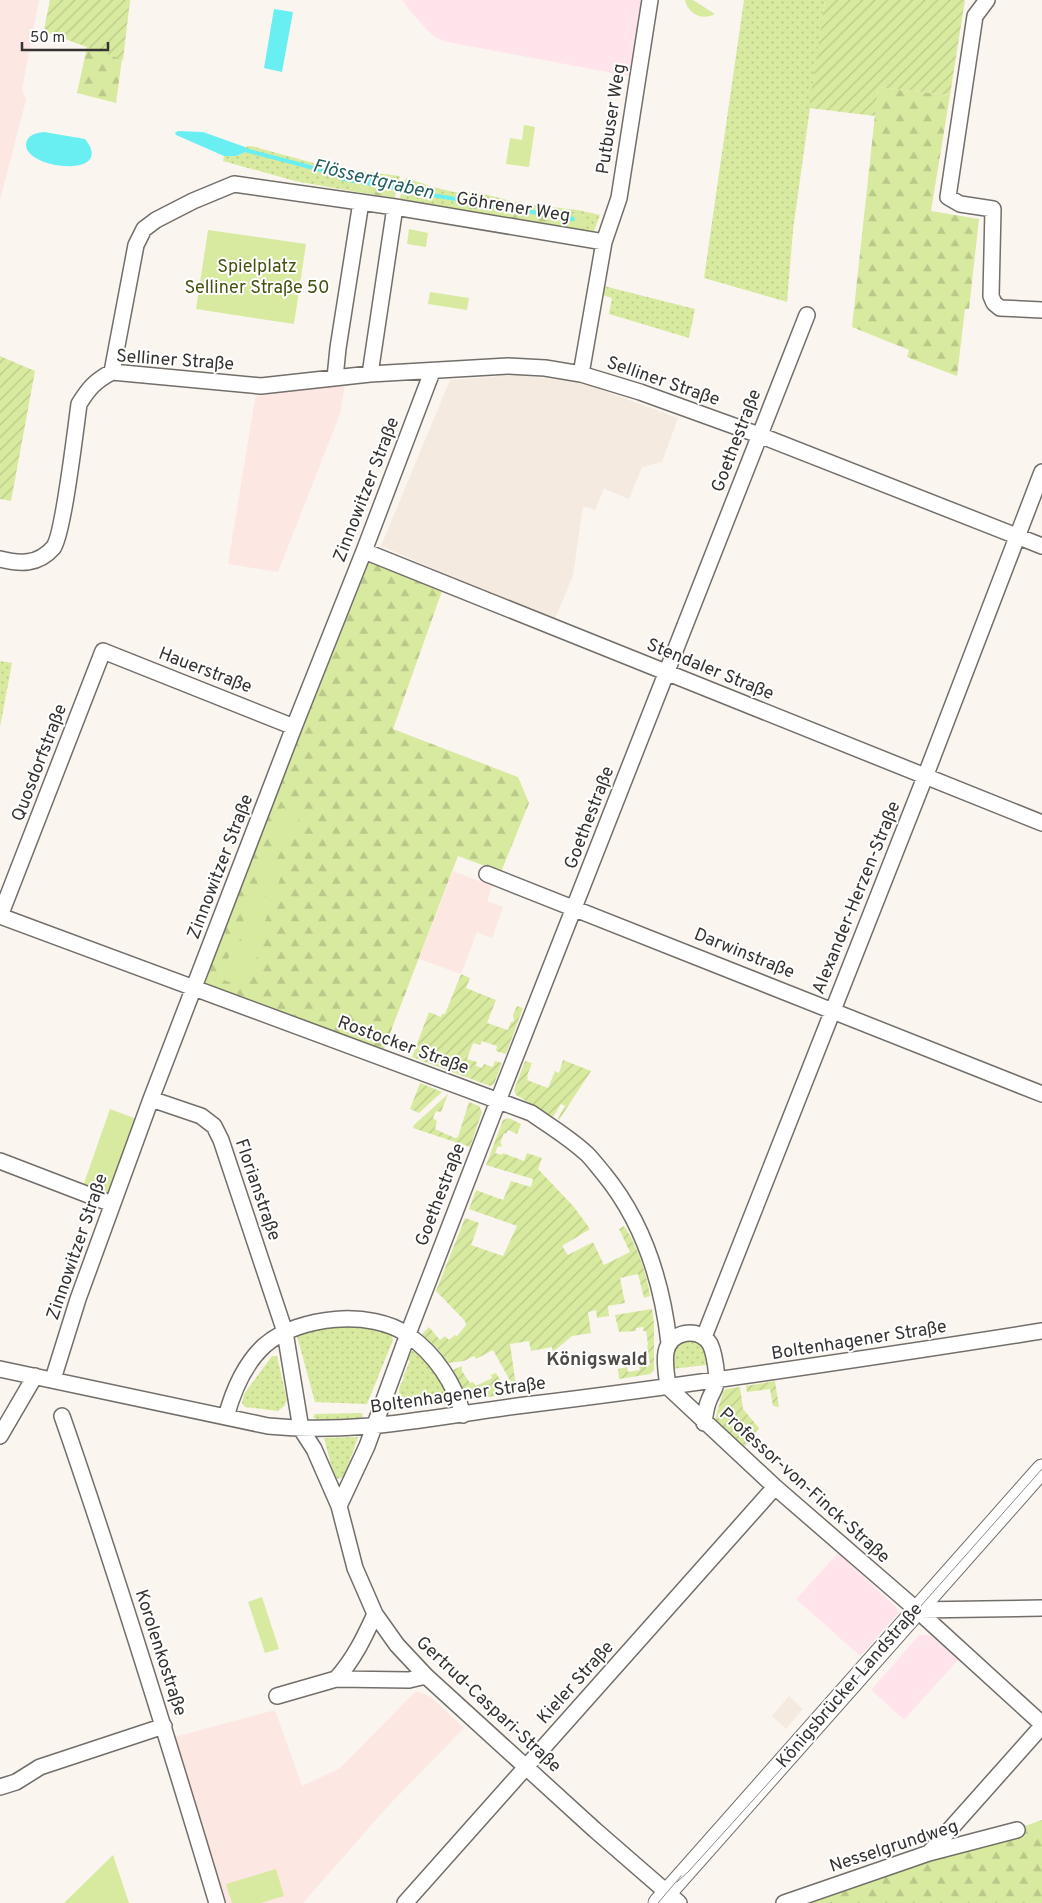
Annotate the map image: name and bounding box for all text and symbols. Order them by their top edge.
scale bar [22,20,109,52]
text: 50 m [30,29,65,48]
street label: Putbuser Weg [592,62,632,176]
water label: Flössertgraben [310,154,437,206]
street label: Göhrener Weg [454,188,572,228]
park label: Spielplatz Selliner Straße 50 [185,256,330,300]
street label: Selliner Straße [115,345,235,377]
street label: Selliner Straße [603,352,723,412]
street label: Goethestraße [707,386,767,496]
street label: Zinnowitzer Straße [329,414,405,566]
street label: Stendaler Straße [643,634,777,706]
street label: Hauerstraße [155,643,255,699]
street label: Quosdorfstraße [7,701,73,825]
street label: Goethestraße [560,763,620,873]
street label: Zinnowitzer Straße [183,791,259,943]
street label: Alexander-Herzen-Straße [808,798,906,998]
street label: Darwinstraße [690,923,798,985]
street label: Rostocker Straße [334,1012,472,1080]
street label: Florianstraße [229,1136,285,1244]
street label: Goethestraße [411,1140,471,1250]
street label: Zinnowitzer Straße [42,1171,114,1323]
street label: Boltenhagener Straße [770,1316,948,1366]
district label: Königswald [546,1348,648,1372]
street label: Boltenhagener Straße [369,1372,547,1420]
street label: Professor-von-Finck-Straße [714,1403,894,1569]
street label: Korolenkostraße [129,1587,191,1719]
street label: Königsbrücker Landstraße [772,1599,928,1773]
street label: Gertrud-Caspari-Straße [411,1632,565,1778]
street label: Kieler Straße [533,1637,619,1729]
street label: Nesselgrundweg [827,1815,961,1879]

